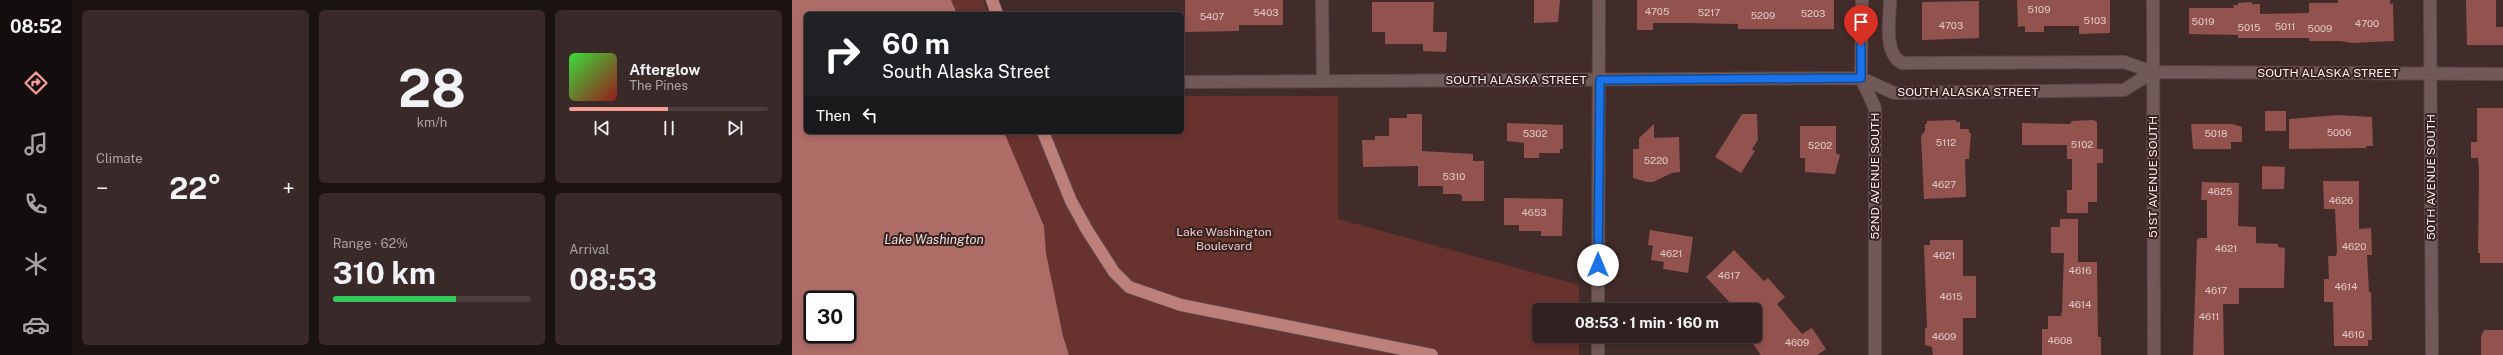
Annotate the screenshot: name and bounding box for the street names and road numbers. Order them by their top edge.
street label: SOUTH ALASKA STREET [2257,66,2399,80]
street label: SOUTH ALASKA STREET [1445,73,1587,87]
street label: SOUTH ALASKA STREET [1897,85,2039,99]
street label: 52ND AVENUE SOUTH [1868,113,1882,239]
street label: 50TH AVENUE SOUTH [2424,114,2438,240]
street label: 51ST AVENUE SOUTH [2146,116,2160,238]

